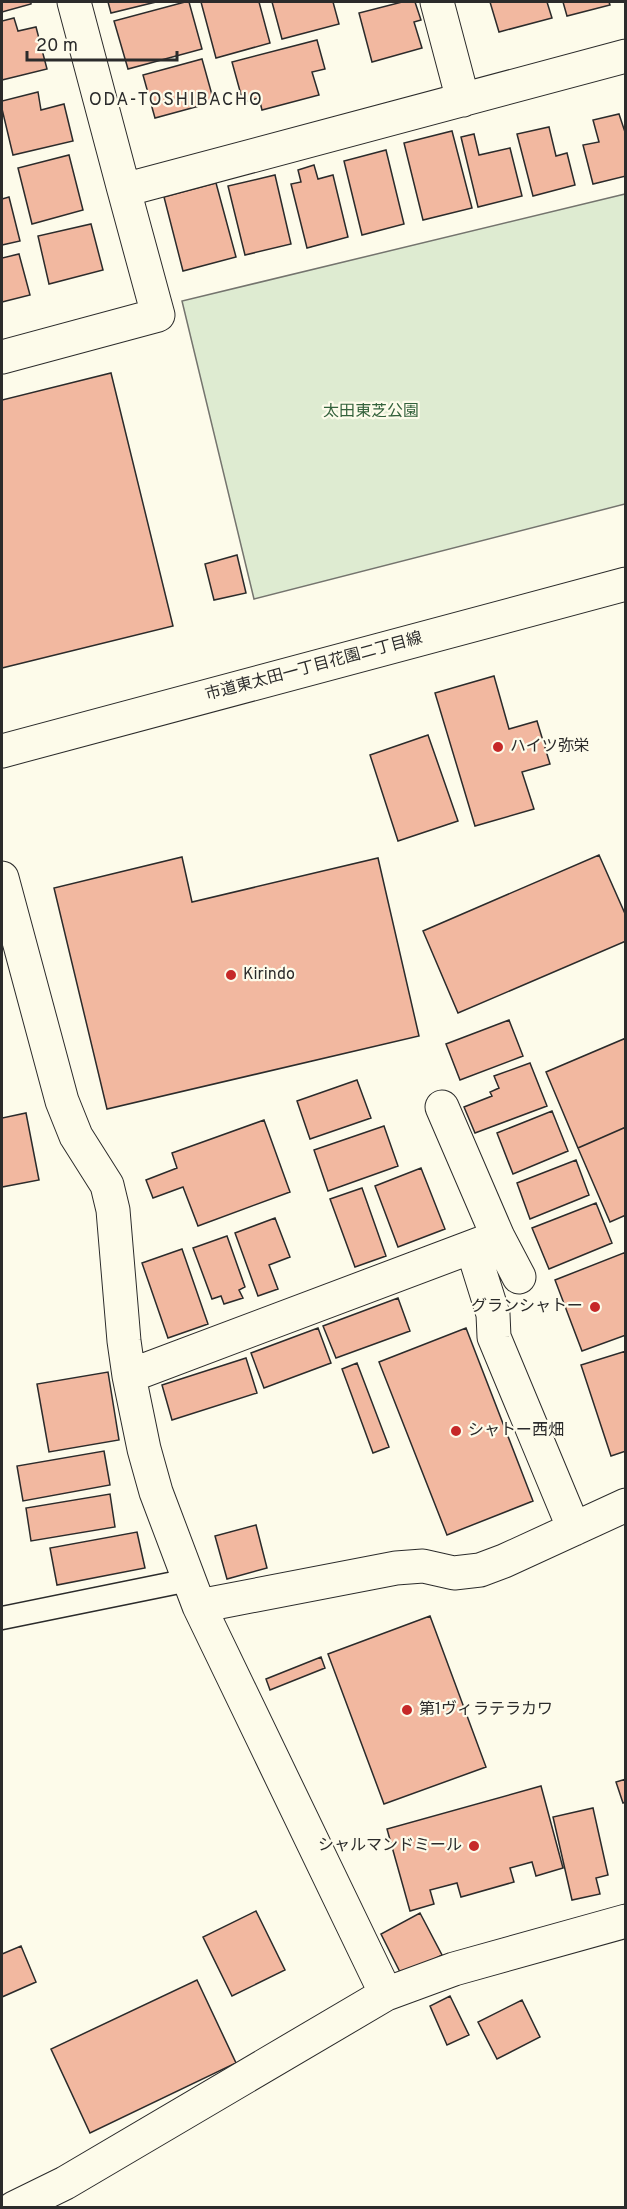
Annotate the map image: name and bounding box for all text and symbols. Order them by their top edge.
scale bar [27,24,177,62]
text: 20 m [36,35,78,58]
district label: ODA-TOSHIBACHO [89,89,263,112]
park label: 太田東芝公園 [323,402,419,422]
street label: 市道東太田一丁目花園二丁目線 [203,628,425,706]
place label: ハイツ弥栄 [510,737,590,757]
marker: ハイツ弥栄 [491,740,505,754]
place label: Kirindo [243,965,295,985]
marker: Kirindo [224,968,238,982]
place label: グランシャトー [471,1297,583,1317]
marker: グランシャトー [588,1300,602,1314]
place label: シャトー西畑 [468,1421,564,1441]
marker: シャトー西畑 [449,1424,463,1438]
place label: 第1ヴィラテラカワ [419,1700,553,1720]
marker: 第1ヴィラテラカワ [400,1703,414,1717]
place label: シャルマンドミール [318,1836,462,1856]
marker: シャルマンドミール [467,1839,481,1853]

